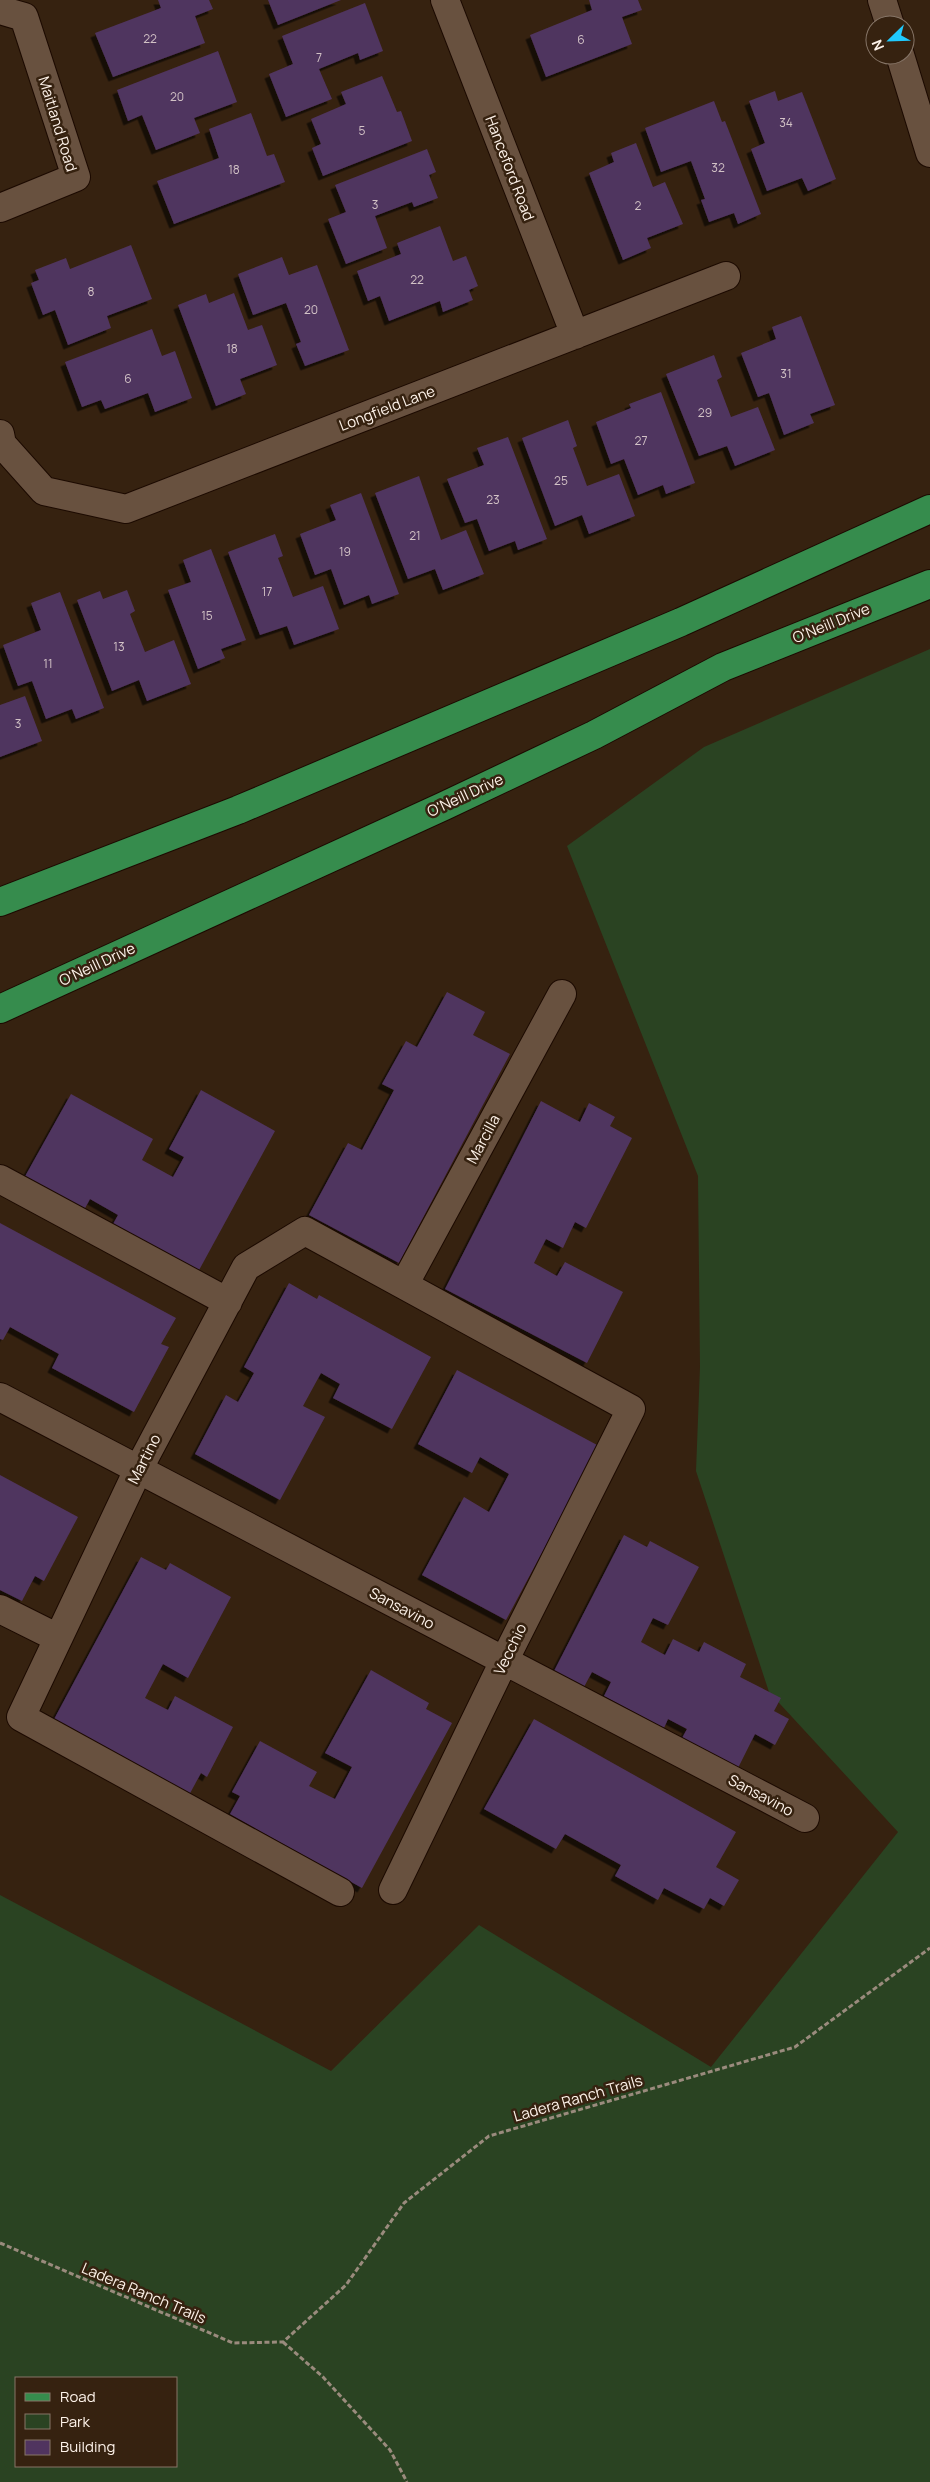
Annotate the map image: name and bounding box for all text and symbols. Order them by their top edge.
north arrow [865,15,915,65]
house number: 22 [143,30,157,47]
house number: 6 [577,31,585,48]
text: N [867,37,888,54]
house number: 7 [316,49,322,66]
street label: Maitland Road [34,74,82,174]
house number: 20 [170,88,184,105]
street label: Hanceford Road [480,112,540,224]
house number: 34 [779,114,793,131]
house number: 5 [359,122,366,139]
house number: 32 [711,159,725,176]
house number: 18 [228,161,240,178]
house number: 3 [372,196,378,213]
house number: 2 [635,197,642,214]
house number: 22 [410,271,424,288]
house number: 8 [88,283,95,300]
house number: 20 [304,301,318,318]
house number: 18 [226,340,238,357]
house number: 31 [780,365,792,382]
house number: 6 [124,370,132,387]
street label: Longfield Lane [336,380,438,436]
house number: 29 [698,404,712,421]
house number: 27 [635,432,647,449]
house number: 25 [554,472,568,489]
house number: 23 [486,491,500,508]
house number: 21 [409,527,421,544]
house number: 19 [339,543,351,560]
house number: 17 [262,583,272,600]
street label: O'Neill Drive [789,598,873,648]
house number: 15 [201,607,213,624]
house number: 13 [113,638,125,655]
house number: 11 [43,655,53,672]
house number: 3 [15,715,21,732]
street label: O'Neill Drive [424,768,507,822]
street label: O'Neill Drive [56,937,139,991]
street label: Marcilla [461,1111,505,1167]
street label: Martino [122,1430,166,1488]
street label: Sansavino [366,1582,438,1634]
street label: Vecchio [489,1620,531,1678]
street label: Sansavino [725,1769,797,1821]
street label: Ladera Ranch Trails [511,2069,645,2126]
street label: Ladera Ranch Trails [78,2257,210,2329]
legend [15,2377,178,2467]
text: Road [60,2386,96,2407]
text: Park [60,2411,90,2432]
text: Building [60,2436,115,2457]

